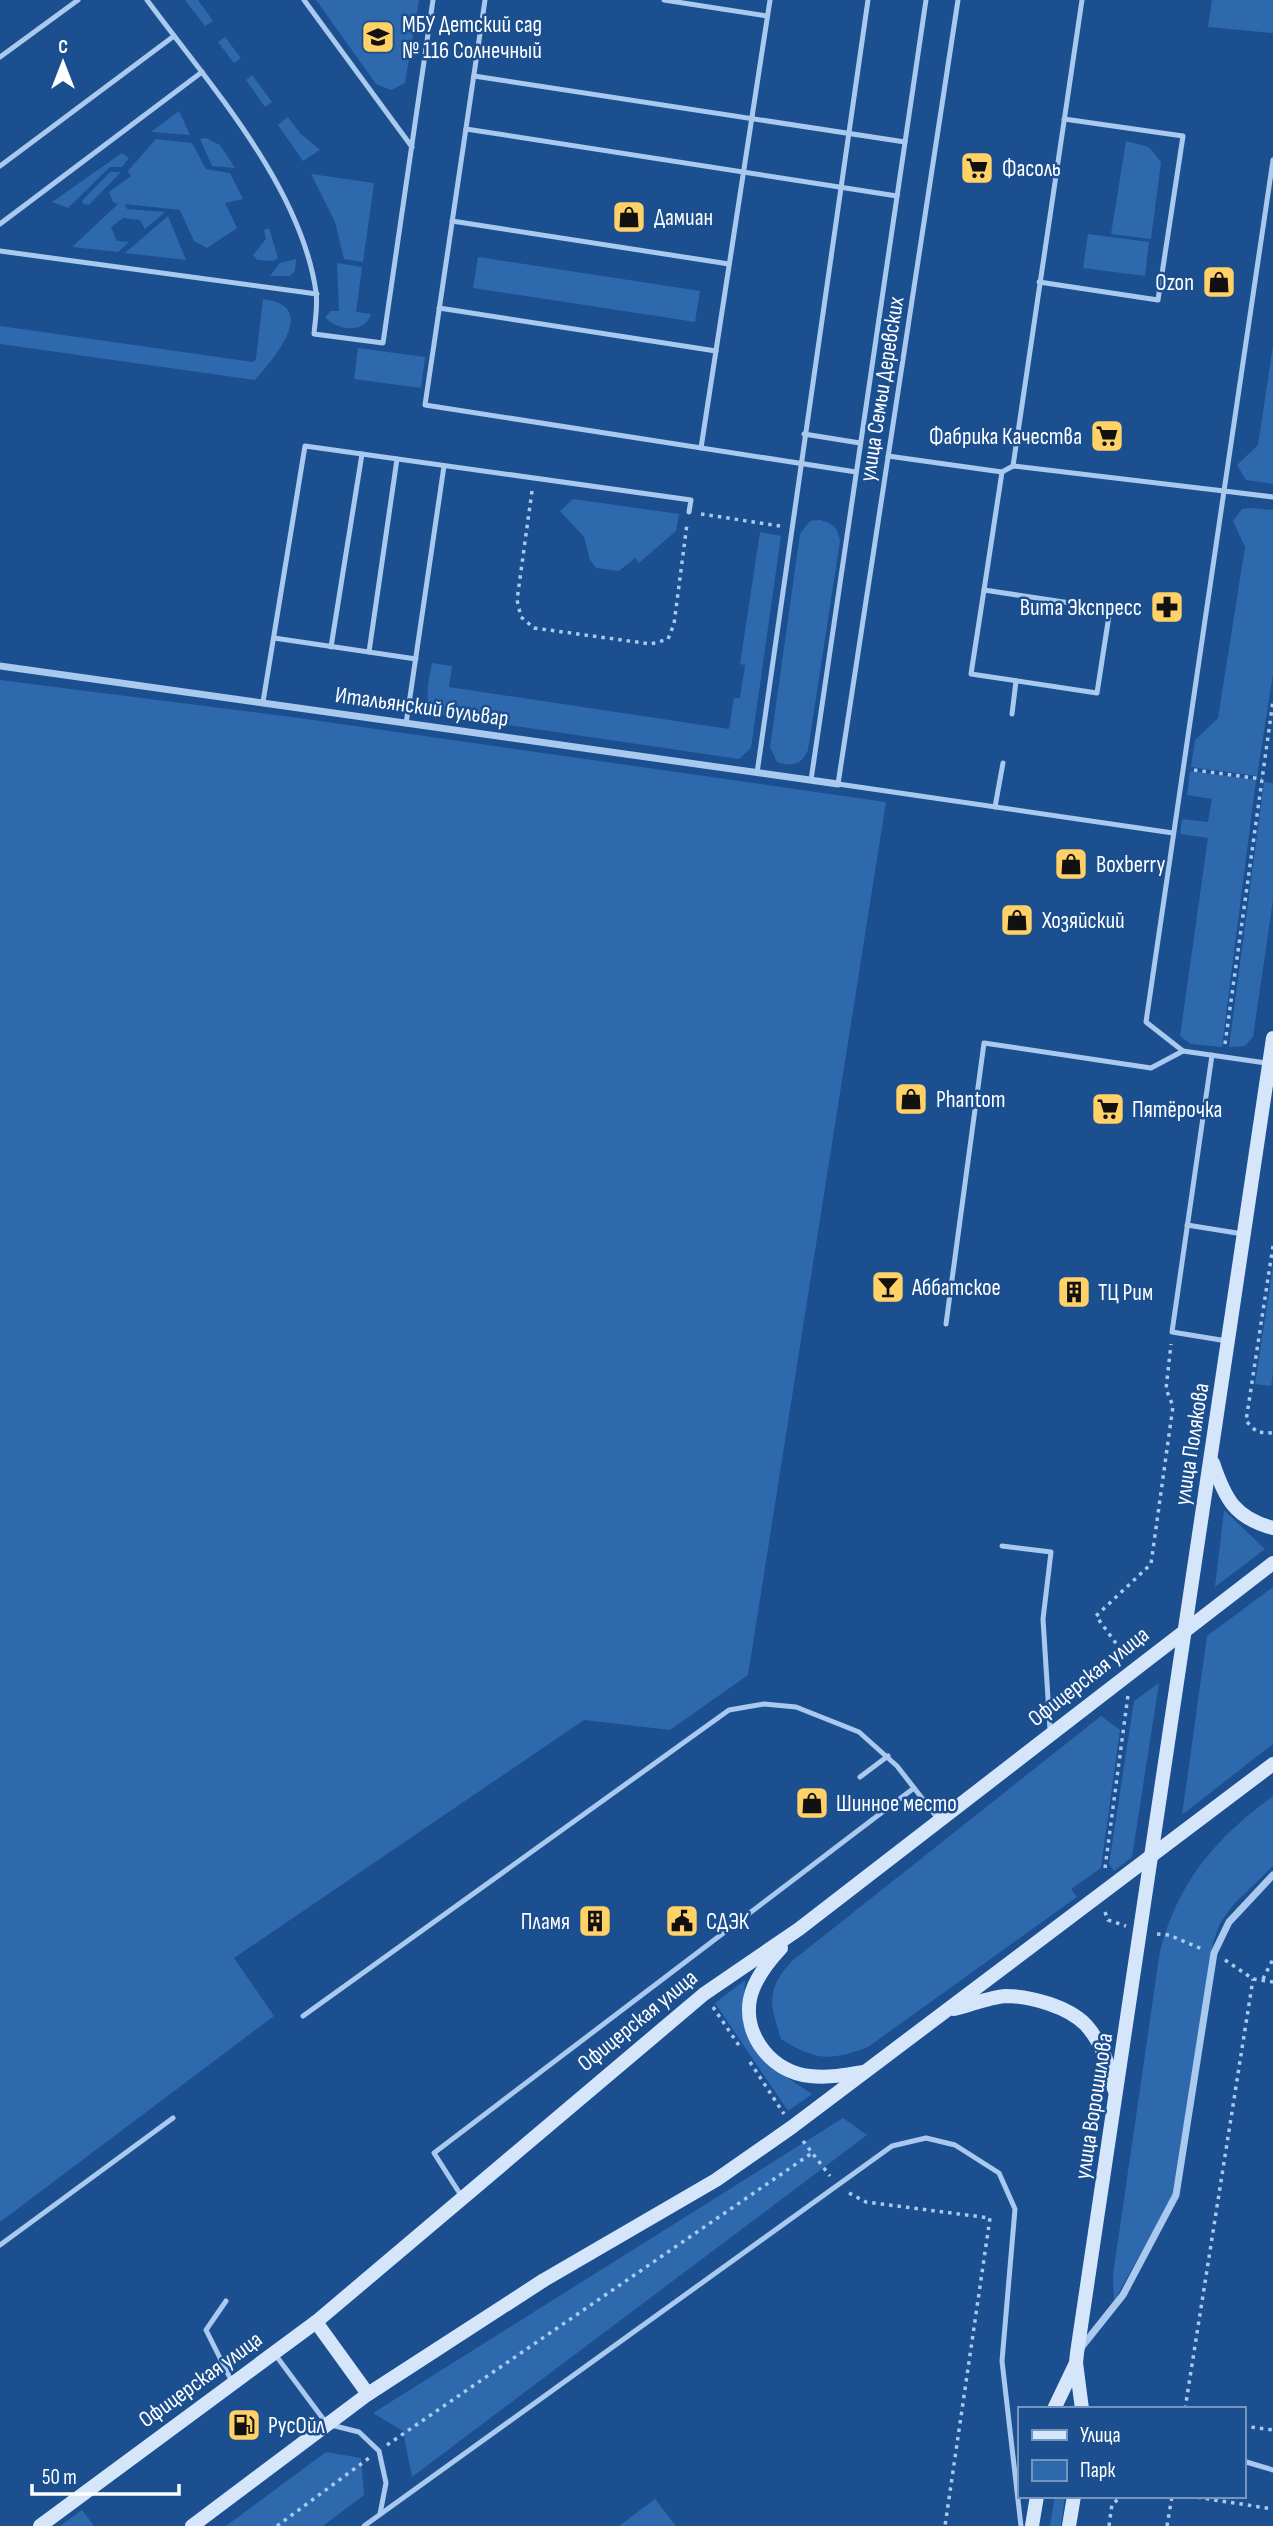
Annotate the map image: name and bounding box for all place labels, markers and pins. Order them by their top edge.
place label: МБУ Детский сад № 116 Солнечный [402,11,542,65]
school or university icon: МБУ Детский сад № 116 Солнечный [359,18,397,56]
supermarket icon: Фасоль [958,149,996,187]
place label: Фасоль [1002,155,1061,183]
shop icon: Дамиан [610,198,648,236]
place label: Дамиан [654,204,713,232]
shop icon: Ozon [1200,263,1238,301]
place label: Ozon [1155,269,1194,297]
supermarket icon: Фабрика Качества [1088,417,1126,455]
place label: Фабрика Качества [929,423,1082,451]
pharmacy icon: Вита Экспресс [1148,588,1186,626]
place label: Вита Экспресс [1020,594,1142,622]
shop icon: Boxberry [1052,845,1090,883]
place label: Boxberry [1096,851,1165,879]
shop icon: Хозяйский [998,901,1036,939]
place label: Хозяйский [1041,907,1125,935]
shop icon: Phantom [892,1080,930,1118]
place label: Phantom [936,1086,1006,1114]
supermarket icon: Пятёрочка [1089,1090,1127,1128]
place label: Пятёрочка [1132,1096,1222,1124]
bar icon: Аббатское [869,1268,907,1306]
building icon: ТЦ Рим [1055,1273,1093,1311]
place label: Аббатское [911,1274,1001,1302]
place label: ТЦ Рим [1098,1279,1153,1307]
shop icon: Шинное место [793,1784,831,1822]
place label: Шинное место [836,1790,957,1818]
building icon: Пламя [576,1902,614,1940]
public building icon: СДЭК [663,1902,701,1940]
place label: Пламя [521,1908,570,1936]
place label: СДЭК [706,1908,750,1936]
fuel station icon: РусОйл [225,2406,263,2444]
place label: РусОйл [268,2412,326,2440]

